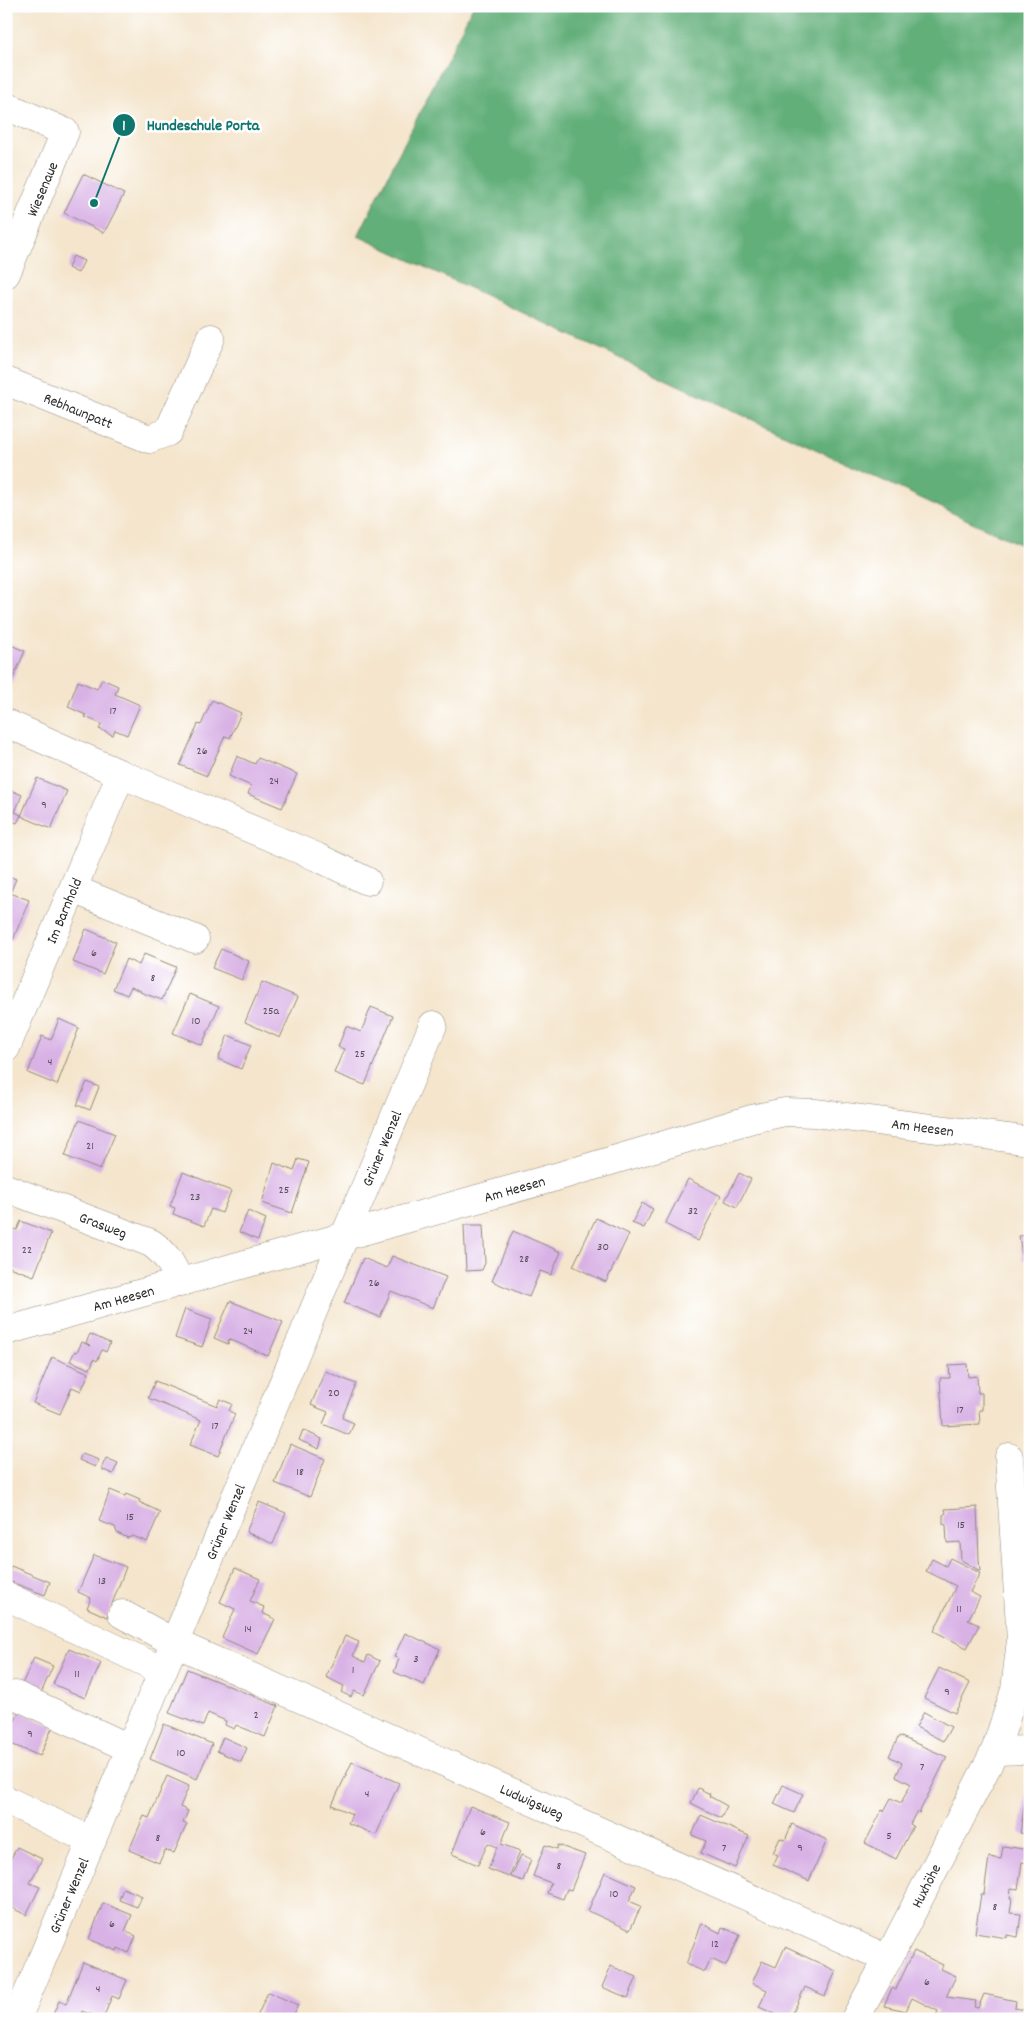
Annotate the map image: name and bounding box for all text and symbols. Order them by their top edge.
callout: Hundeschule Porta [111,109,269,140]
text: Hundeschule Porta [147,115,261,138]
text: 1 [122,116,126,138]
street label: Wiesenaue [22,158,65,221]
street label: Rebhaunpatt [40,388,116,436]
house number: 17 [109,703,117,720]
house number: 26 [196,743,208,760]
house number: 24 [269,773,279,790]
house number: 9 [41,797,47,814]
street label: Im Barnhold [42,875,89,948]
house number: 6 [91,945,97,962]
house number: 8 [151,970,156,987]
house number: 25a [263,1003,280,1020]
house number: 10 [191,1013,201,1030]
house number: 25 [355,1046,365,1063]
house number: 4 [48,1054,53,1071]
street label: Grüner Wenzel [358,1107,409,1190]
street label: Am Heesen [890,1114,955,1144]
house number: 21 [86,1138,94,1155]
street label: Am Heesen [482,1171,548,1210]
house number: 25 [279,1182,289,1199]
house number: 23 [190,1189,200,1206]
house number: 32 [688,1203,698,1220]
street label: Grasweg [76,1208,130,1246]
house number: 30 [597,1239,609,1256]
house number: 22 [22,1242,32,1259]
house number: 28 [519,1251,529,1268]
house number: 26 [368,1275,380,1292]
street label: Am Heesen [91,1281,157,1319]
house number: 24 [243,1323,253,1340]
house number: 20 [328,1385,340,1402]
house number: 17 [956,1402,964,1419]
house number: 17 [211,1418,219,1435]
house number: 18 [296,1464,304,1481]
street label: Grüner Wenzel [201,1481,253,1564]
house number: 15 [126,1509,134,1526]
house number: 15 [957,1517,965,1534]
house number: 13 [98,1573,106,1590]
house number: 11 [956,1601,962,1618]
house number: 14 [244,1621,252,1638]
house number: 3 [413,1651,419,1668]
house number: 1 [352,1662,354,1679]
house number: 11 [74,1666,80,1683]
house number: 9 [944,1684,950,1701]
house number: 2 [253,1707,259,1724]
house number: 9 [27,1726,33,1743]
house number: 10 [176,1745,186,1762]
house number: 7 [920,1759,925,1776]
street label: Ludwigsweg [496,1779,567,1827]
house number: 4 [365,1786,370,1803]
house number: 6 [480,1824,486,1841]
house number: 5 [886,1828,892,1845]
house number: 8 [156,1830,161,1847]
house number: 7 [722,1840,727,1857]
house number: 9 [797,1840,803,1857]
street label: Grüner Wenzel [45,1855,96,1937]
house number: 8 [557,1858,562,1875]
street label: Huxhöhe [907,1860,948,1912]
house number: 10 [609,1886,619,1903]
house number: 8 [993,1899,998,1916]
house number: 6 [109,1916,115,1933]
house number: 12 [711,1936,719,1953]
house number: 6 [924,1974,930,1991]
house number: 4 [96,1981,101,1998]

